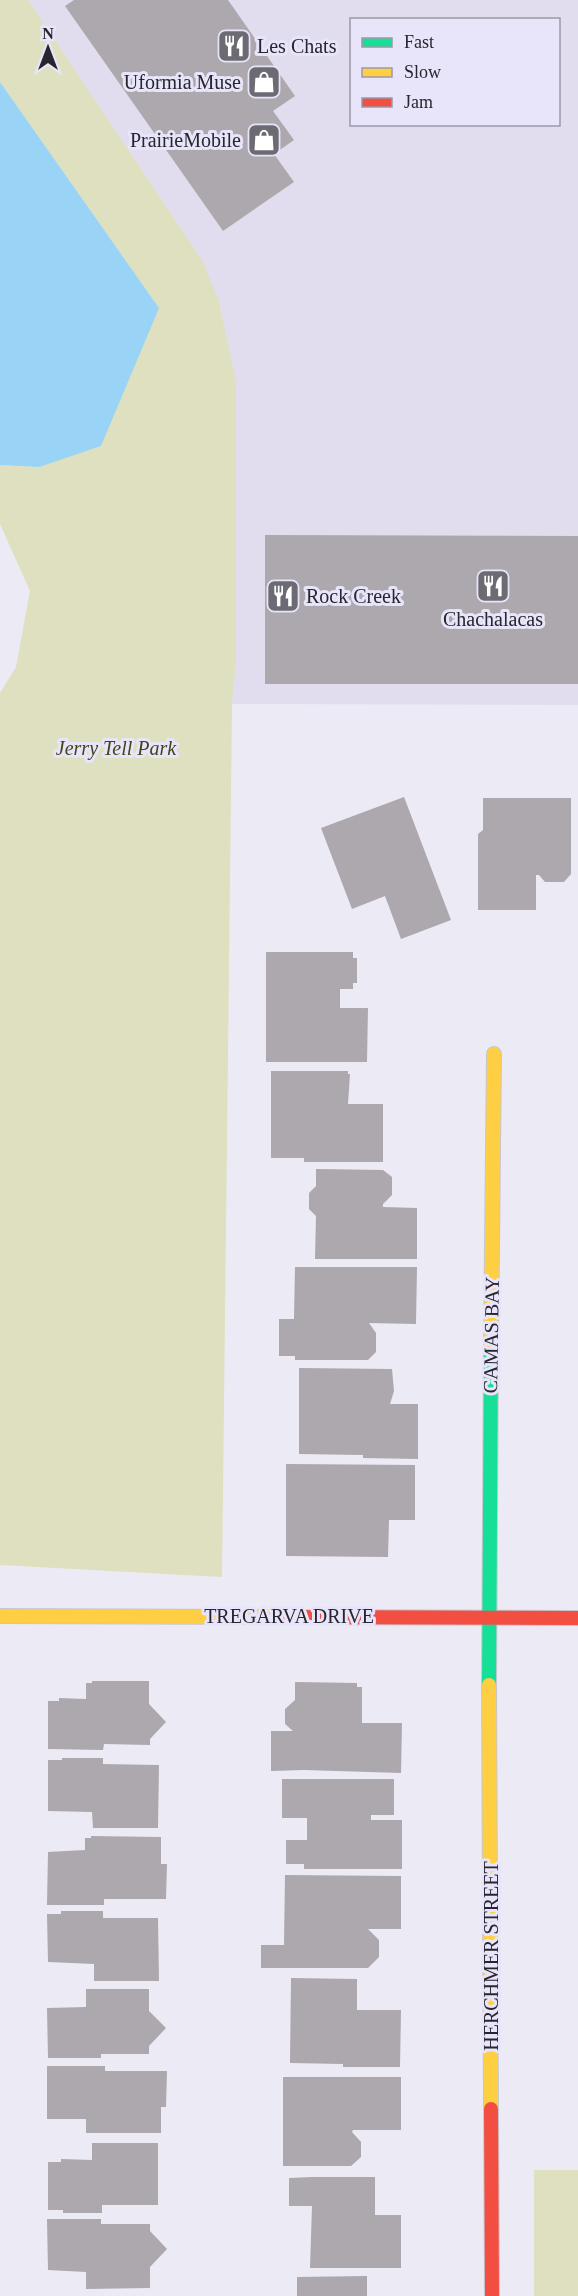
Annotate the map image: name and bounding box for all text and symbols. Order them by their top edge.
north arrow [18,18,78,78]
legend [350,18,560,126]
text: N [42,25,54,42]
restaurant icon: Les Chats [216,28,252,64]
text: Fast [404,32,434,52]
place label: Les Chats [257,35,337,57]
text: Slow [404,62,441,82]
shop icon: Uformia Muse [246,64,282,100]
place label: Uformia Muse [124,71,241,93]
text: Jam [404,92,433,112]
shop icon: PrairieMobile [246,122,282,158]
place label: PrairieMobile [130,129,241,151]
restaurant icon: Chachalacas [475,568,511,604]
restaurant icon: Rock Creek [265,578,301,614]
place label: Rock Creek [306,585,401,607]
place label: Chachalacas [443,608,543,630]
park label: Jerry Tell Park [56,737,177,760]
street label: CAMAS BAY [479,1277,503,1393]
street label: TREGARVA DRIVE [204,1605,374,1627]
street label: HERCHMER STREET [480,1861,502,2051]

